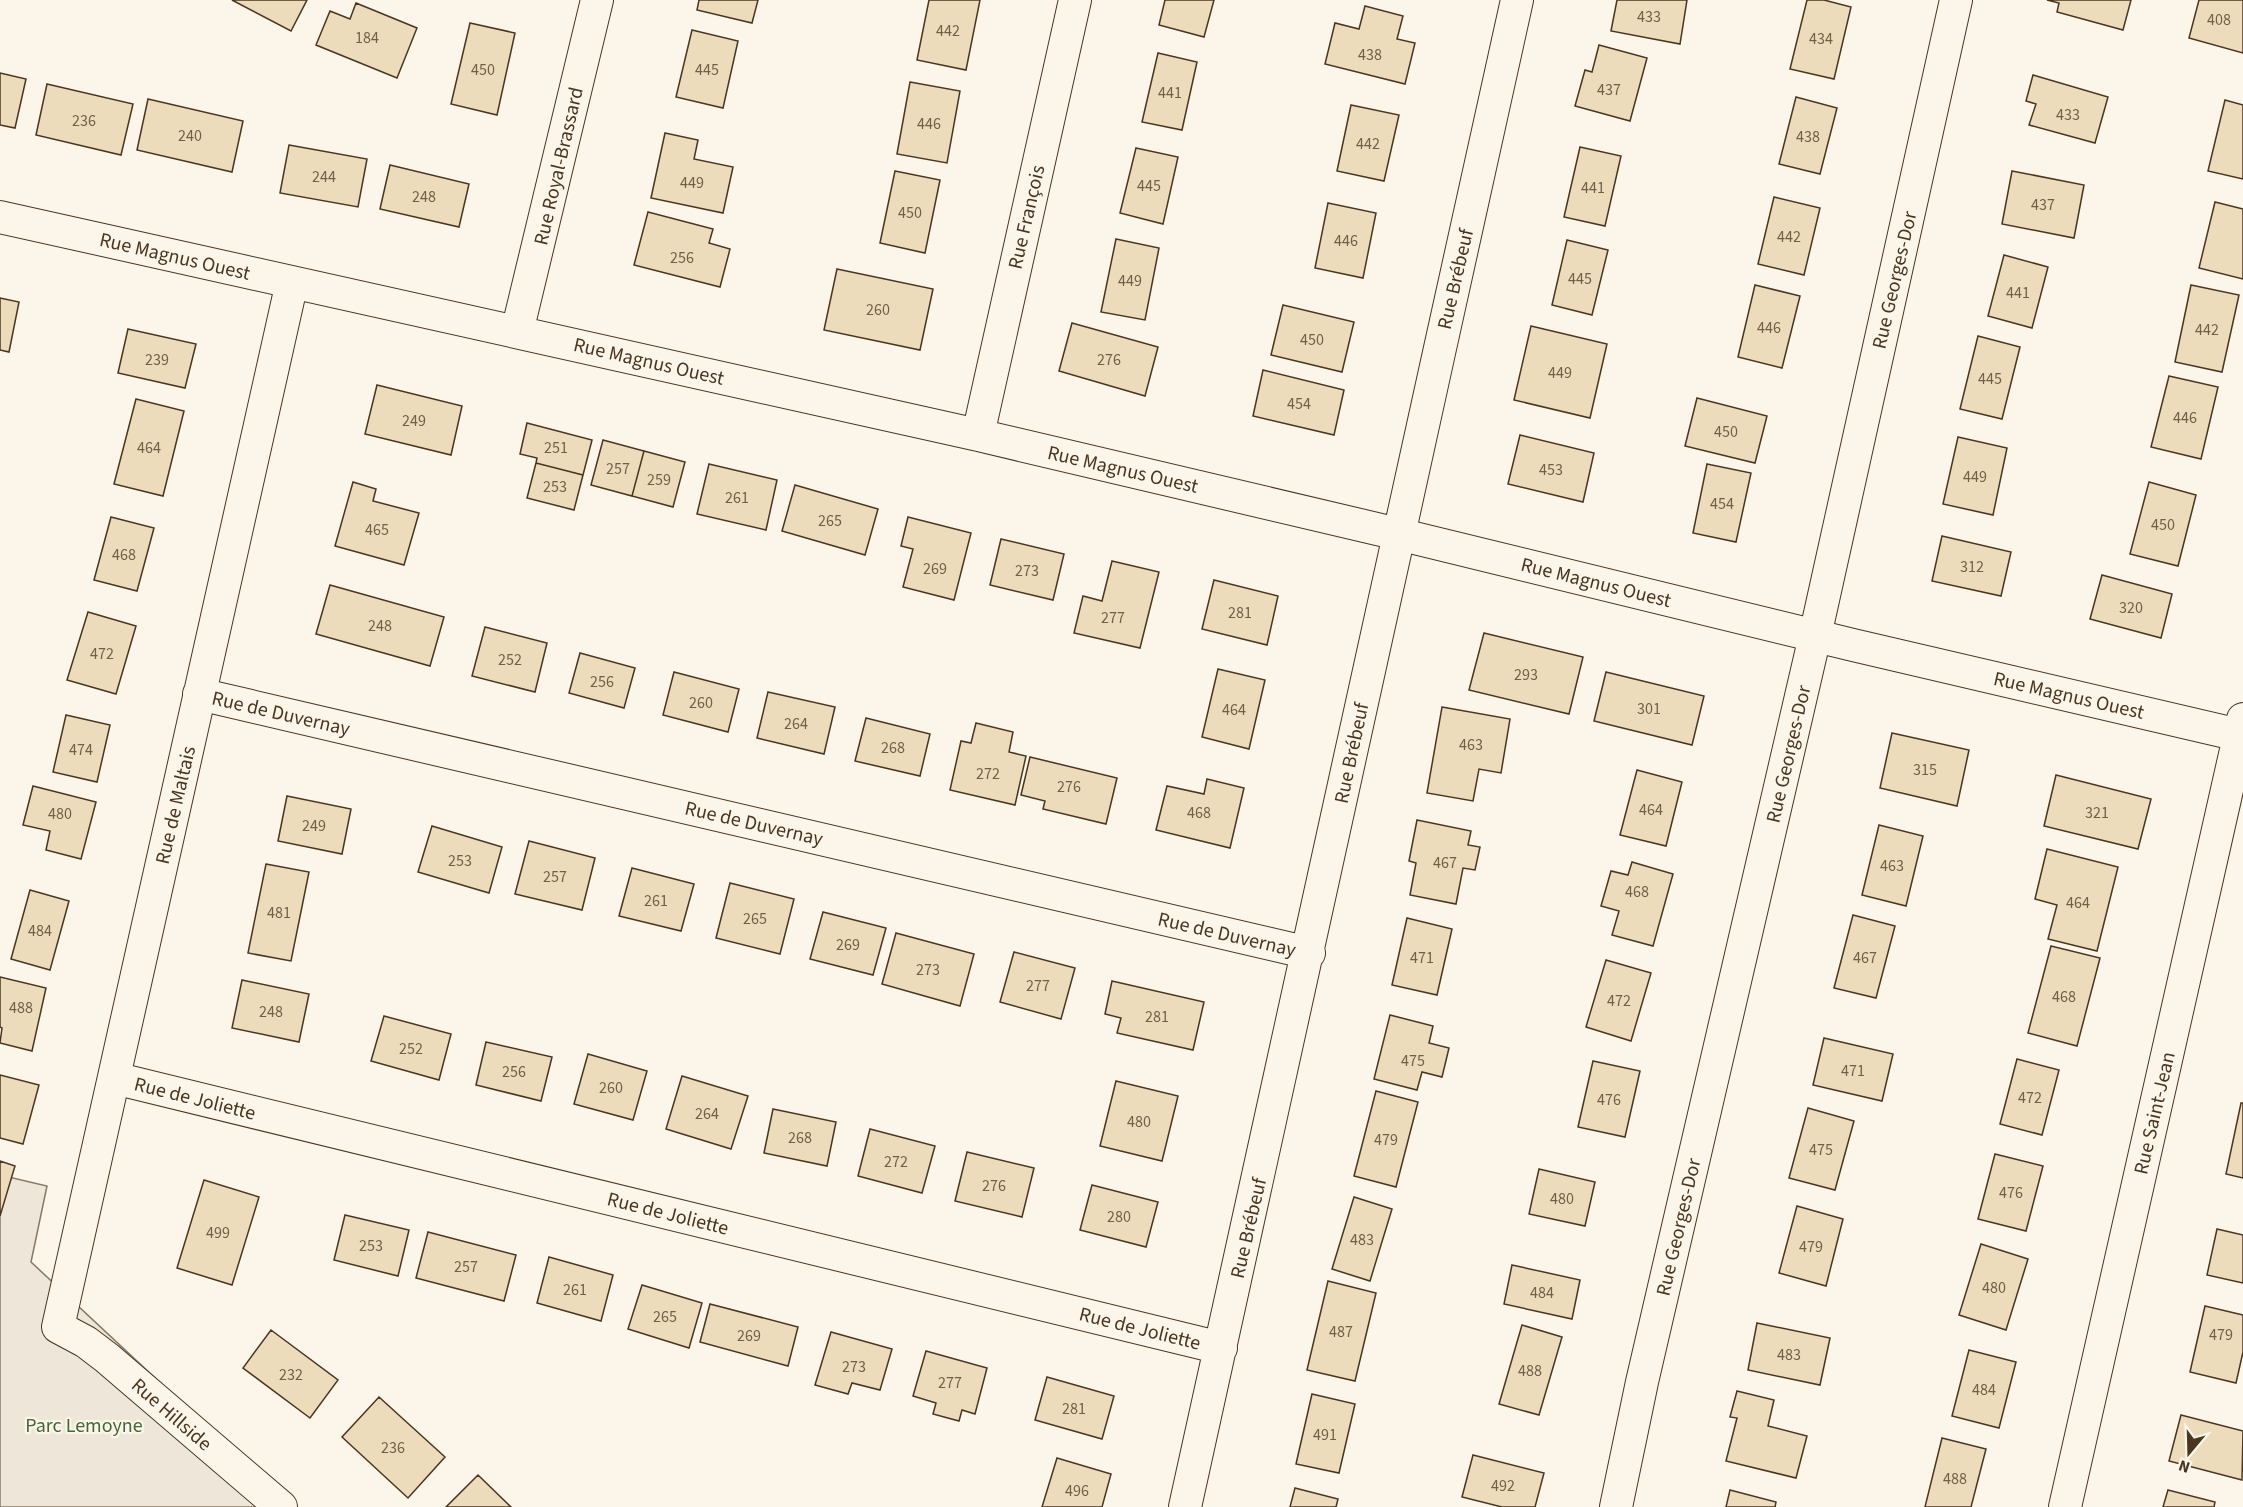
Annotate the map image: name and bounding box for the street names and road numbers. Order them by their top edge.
street label: Rue Royal-Brassard [527,84,591,248]
street label: Rue François [1001,162,1053,272]
street label: Rue Georges-Dor [1866,209,1924,352]
street label: Rue Brébeuf [1431,225,1481,332]
street label: Rue Magnus Ouest [97,226,253,288]
street label: Rue Magnus Ouest [571,331,727,393]
street label: Rue Magnus Ouest [1045,439,1201,501]
street label: Rue Magnus Ouest [1518,551,1674,615]
street label: Rue Magnus Ouest [1991,665,2147,727]
street label: Rue Georges-Dor [1760,683,1818,826]
street label: Rue de Duvernay [209,684,353,744]
street label: Rue Brébeuf [1328,699,1377,806]
street label: Rue de Maltais [149,743,203,867]
street label: Rue de Duvernay [682,794,826,854]
street label: Rue de Duvernay [1155,905,1299,965]
street label: Rue Saint-Jean [2127,1049,2183,1177]
street label: Rue de Joliette [131,1070,258,1128]
street label: Rue Georges-Dor [1650,1156,1708,1299]
street label: Rue Brébeuf [1224,1174,1274,1281]
street label: Rue de Joliette [604,1185,731,1243]
street label: Rue de Joliette [1076,1300,1203,1358]
street label: Rue Hillside [125,1372,218,1458]

